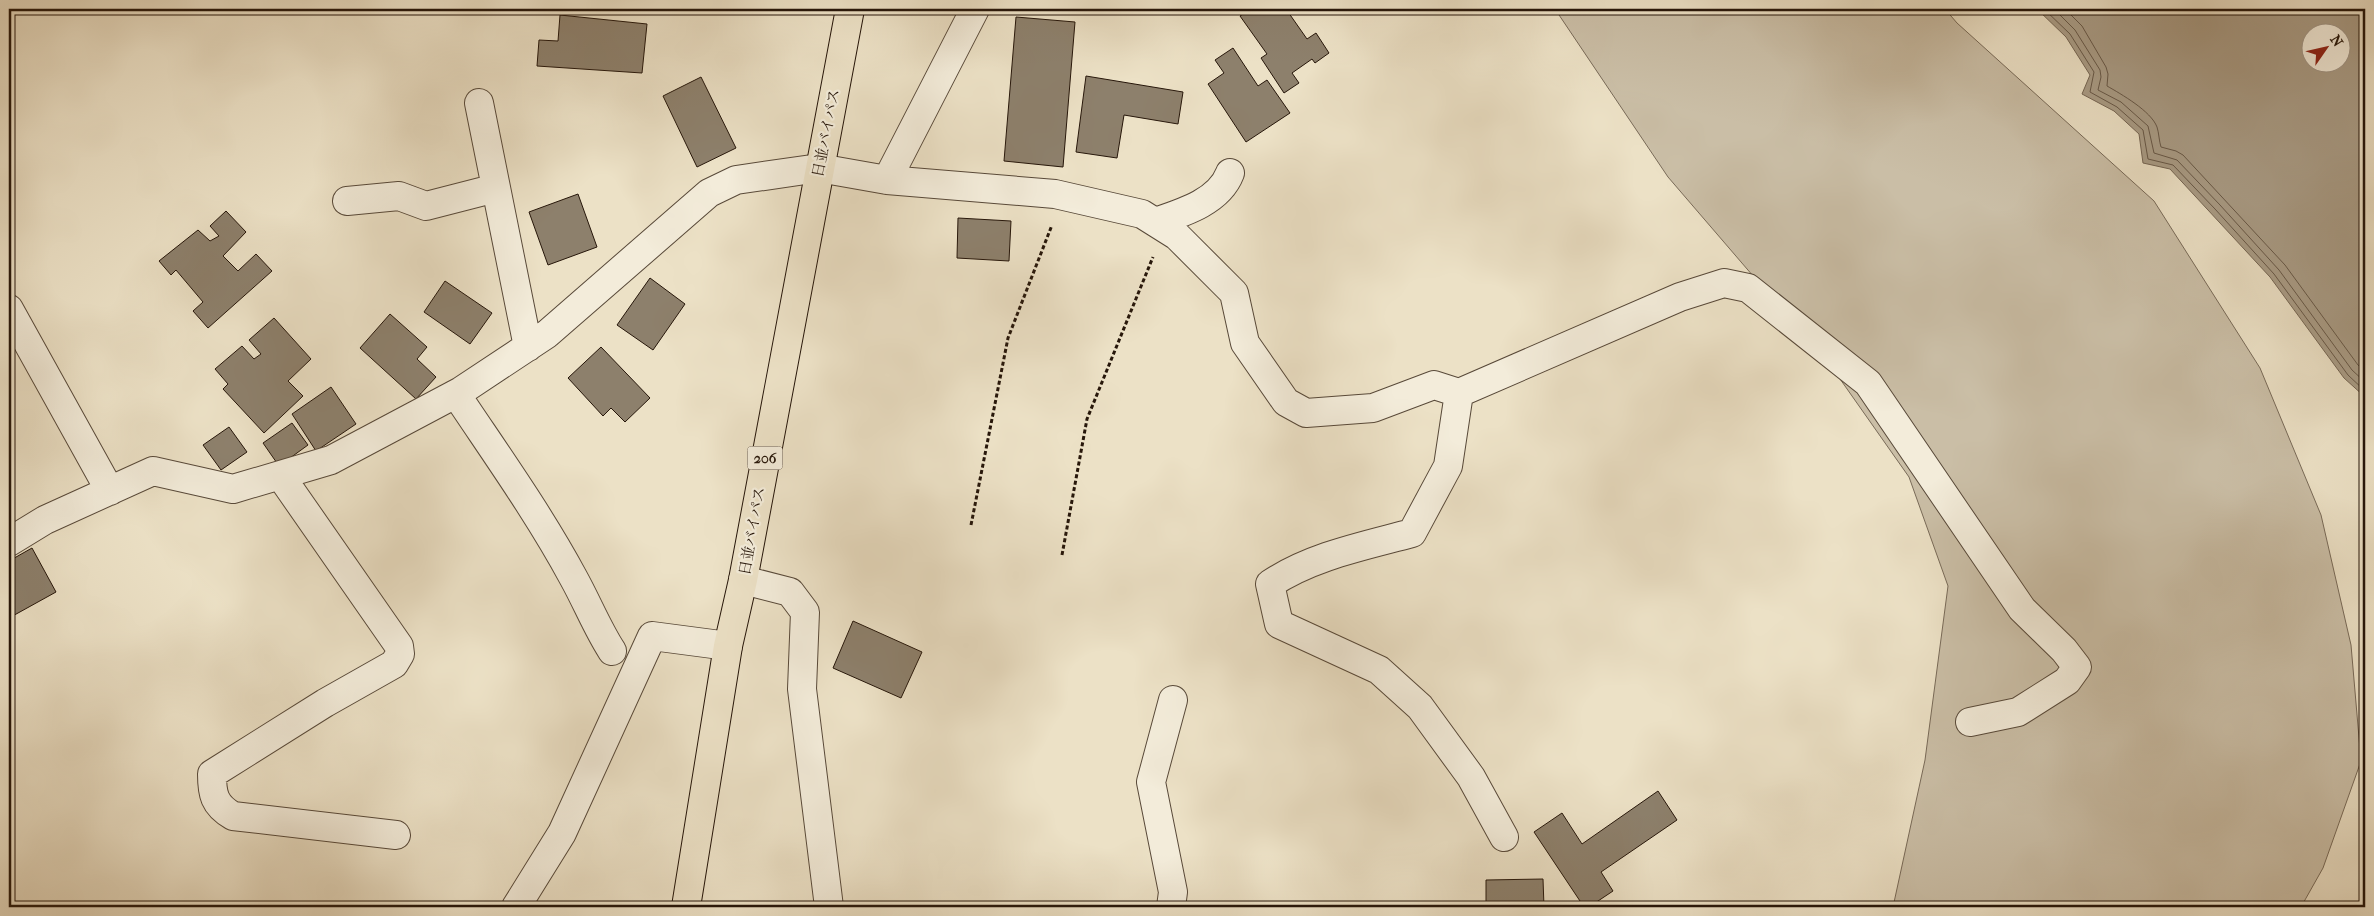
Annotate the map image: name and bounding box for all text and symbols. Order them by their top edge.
north arrow [2302,22,2352,72]
text: N [2326,32,2347,50]
street label: 日並バイパス [809,87,843,179]
road number: 206 [748,446,782,469]
street label: 日並バイパス [735,485,769,577]

